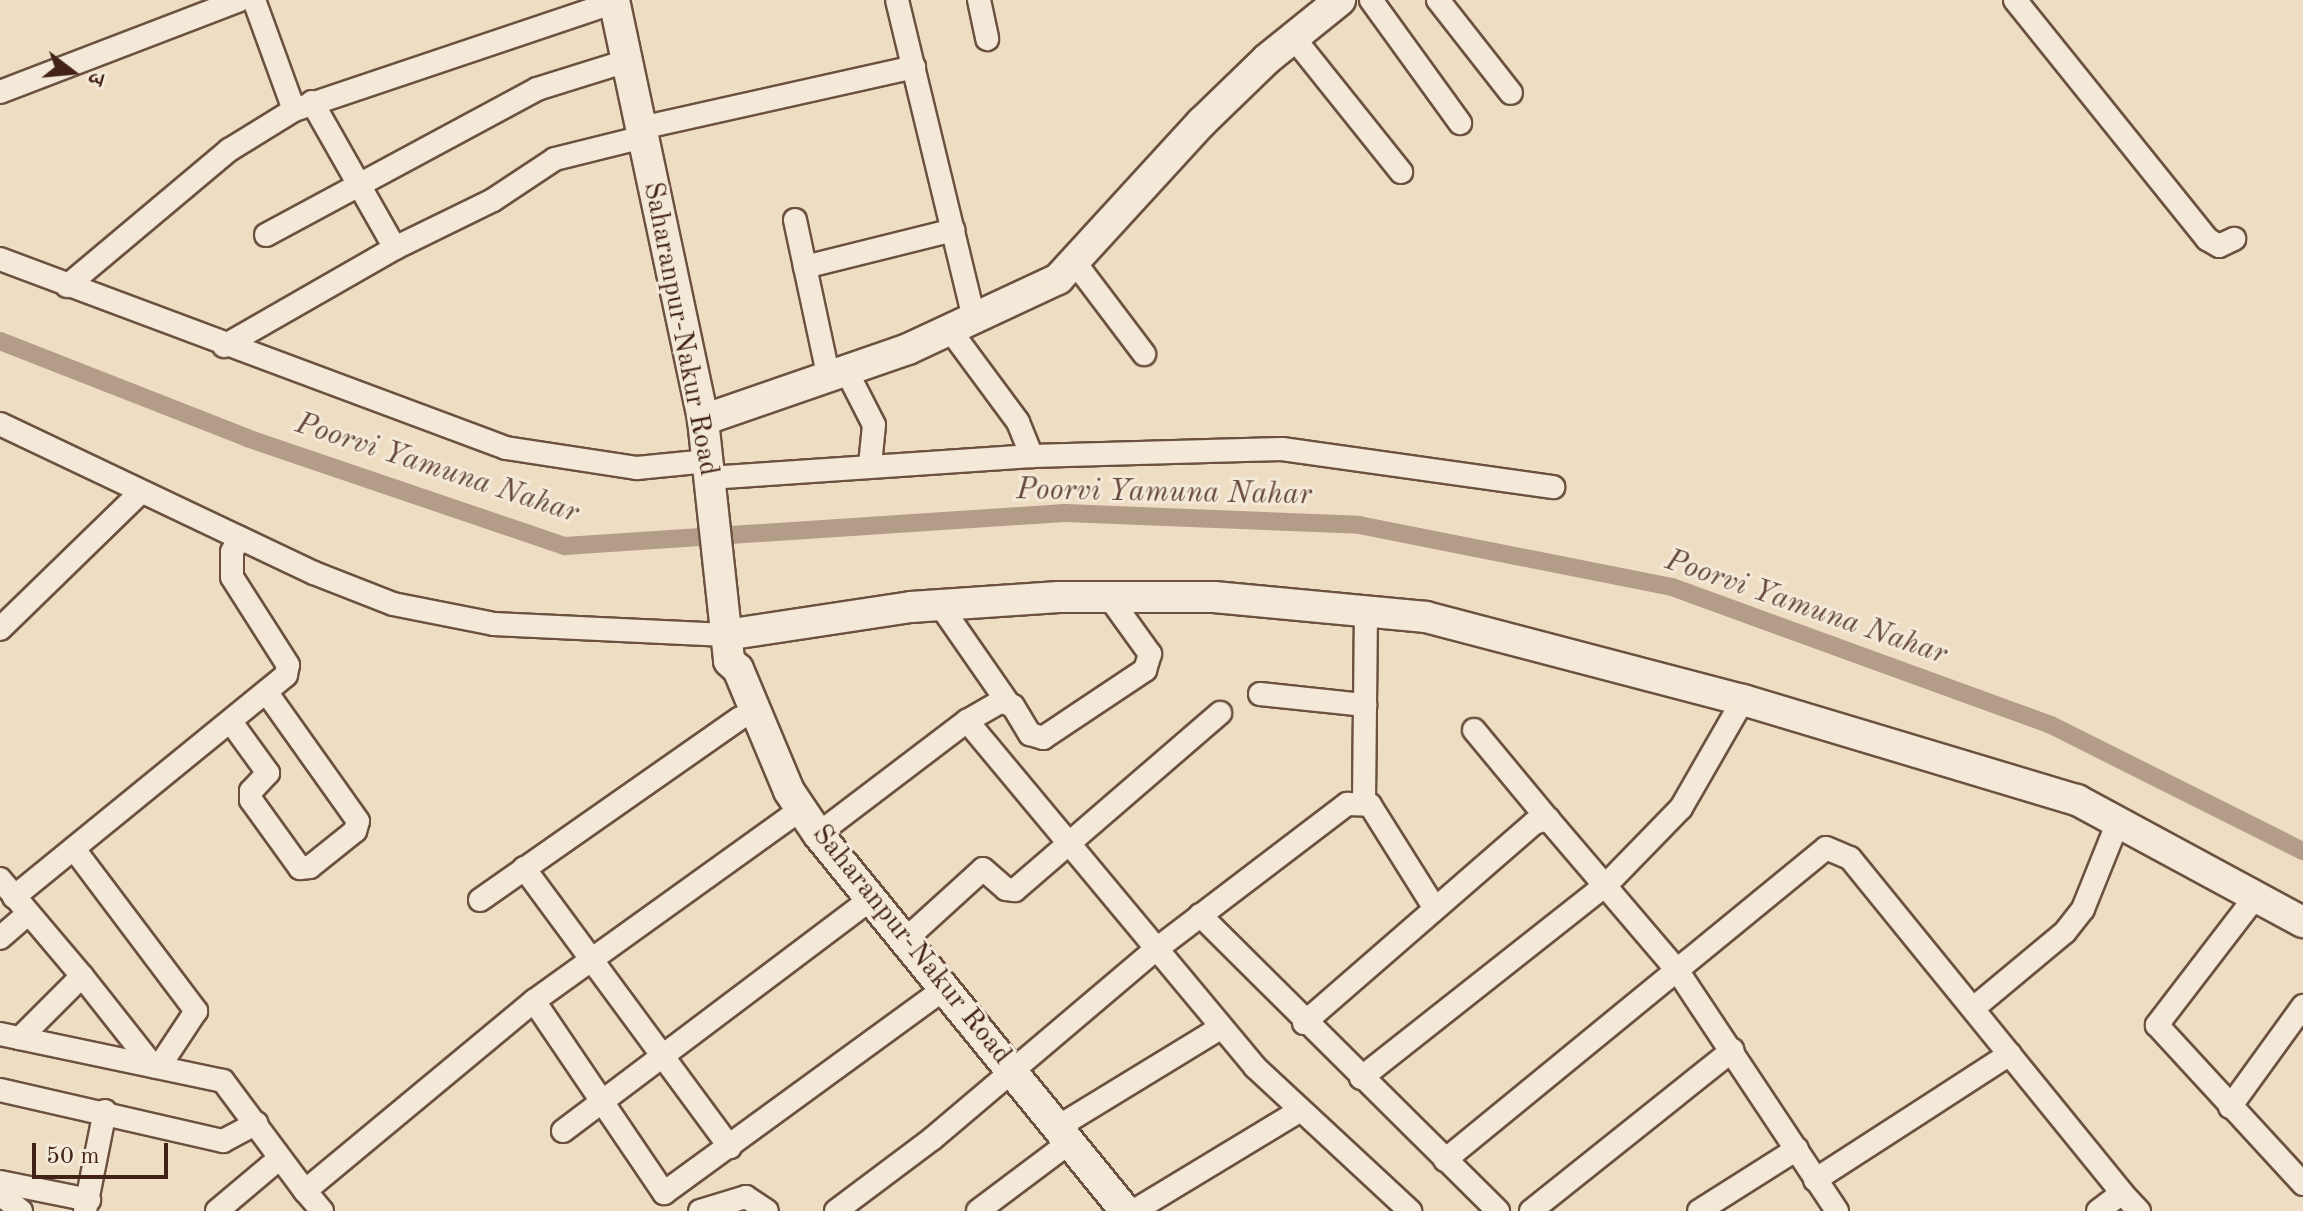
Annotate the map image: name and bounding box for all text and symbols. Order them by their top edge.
north arrow [32,32,112,112]
text: उ [83,70,107,87]
street label: Saharanpur-Nakur Road [635,179,725,479]
water label: Poorvi Yamuna Nahar [291,406,583,532]
water label: Poorvi Yamuna Nahar [1016,472,1312,514]
water label: Poorvi Yamuna Nahar [1660,543,1952,673]
street label: Saharanpur-Nakur Road [804,818,1018,1072]
scale bar [36,1127,172,1177]
text: 50 m [46,1145,100,1169]

